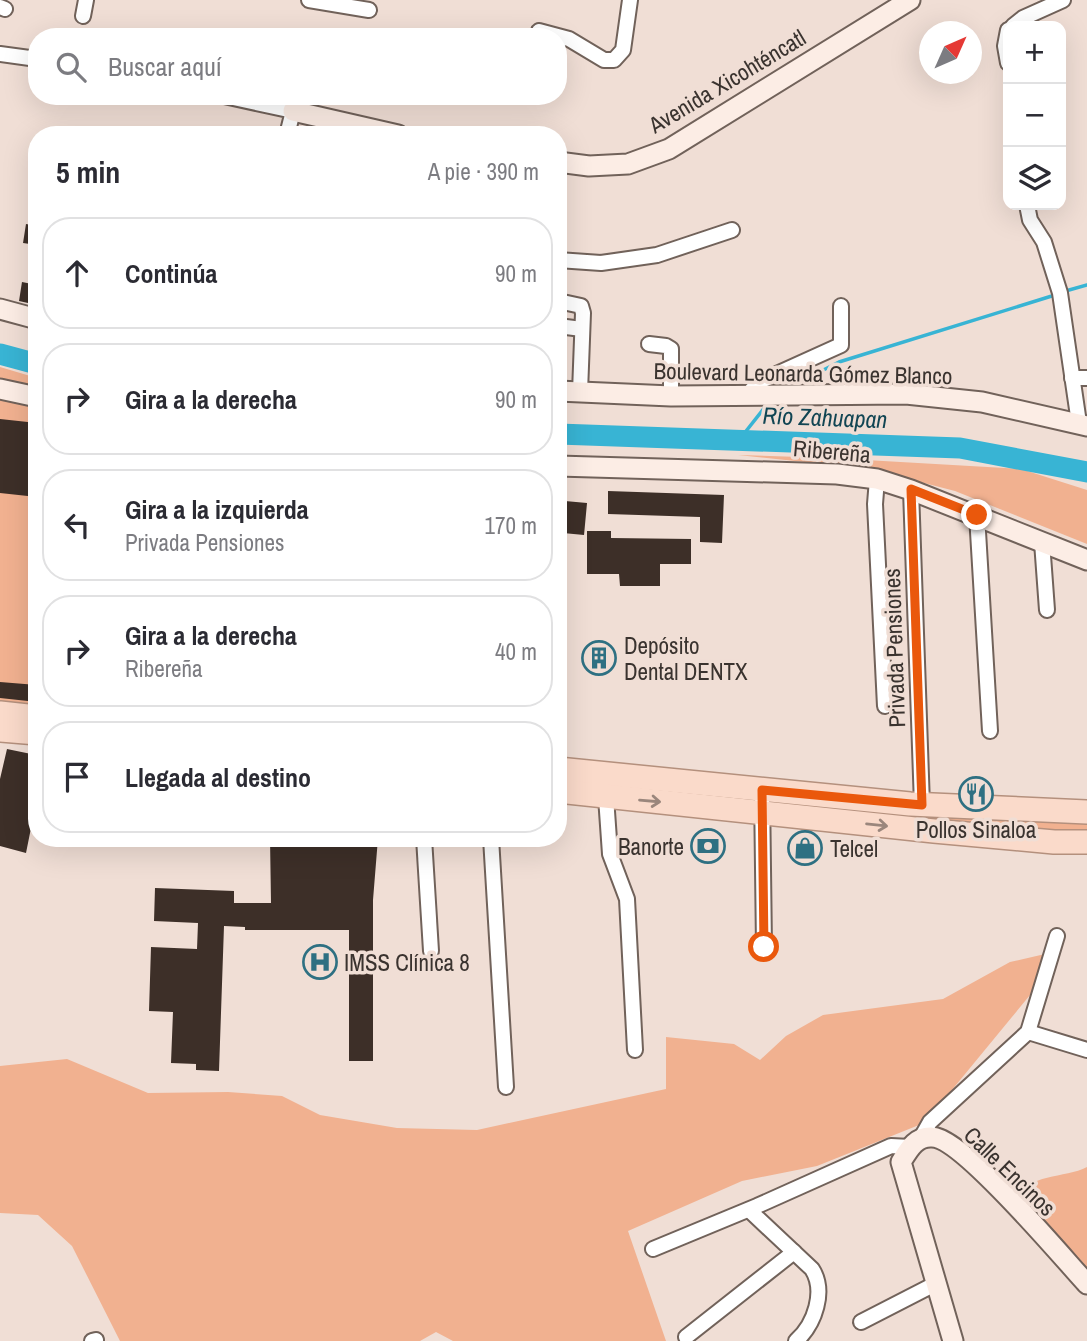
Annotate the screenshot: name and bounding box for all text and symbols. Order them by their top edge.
north arrow [919,21,982,84]
map controls [1003,21,1066,210]
button: + [1003,21,1066,84]
street label: Avenida Xicohténcatl [642,22,811,141]
search box [28,28,567,105]
icon: search [52,48,90,86]
text: Buscar aquí [108,49,222,84]
button: − [1003,84,1066,147]
button: layers [1003,147,1066,210]
text: 5 min [56,152,120,192]
text: A pie · 390 m [428,156,539,187]
icon: ahead [58,254,96,292]
text: Continúa [125,256,217,291]
text: 90 m [495,258,537,289]
street label: Boulevard Leonarda Gómez Blanco [653,355,953,391]
icon: right [58,380,96,418]
text: Gira a la derecha [125,382,297,417]
text: 90 m [495,384,537,415]
water label: Río Zahuapan [762,399,888,435]
street label: Ribereña [792,432,872,470]
text: Gira a la izquierda [125,492,309,527]
route end [961,499,992,530]
icon: left [58,506,96,544]
text: 170 m [485,510,537,541]
text: Privada Pensiones [125,527,284,558]
street label: Privada Pensiones [876,568,912,728]
text: Gira a la derecha [125,618,297,653]
place label: Depósito Dental DENTX [624,630,748,687]
icon: right [58,632,96,670]
text: 40 m [495,636,537,667]
building icon: Depósito Dental DENTX [580,639,618,677]
text: Ribereña [125,653,203,684]
icon: arrive [58,758,96,796]
text: Llegada al destino [125,760,311,795]
restaurant icon: Pollos Sinaloa [957,775,995,813]
one-way arrow [639,795,661,808]
place label: Pollos Sinaloa [916,814,1037,845]
one-way arrow [865,819,888,832]
bank icon: Banorte [689,827,727,865]
shop icon: Telcel [786,829,824,867]
place label: Banorte [618,831,684,862]
place label: Telcel [830,833,878,864]
route start [748,931,779,962]
hospital icon: IMSS Clínica 8 [301,943,339,981]
place label: IMSS Clínica 8 [344,947,470,978]
street label: Calle Encinos [957,1119,1063,1223]

